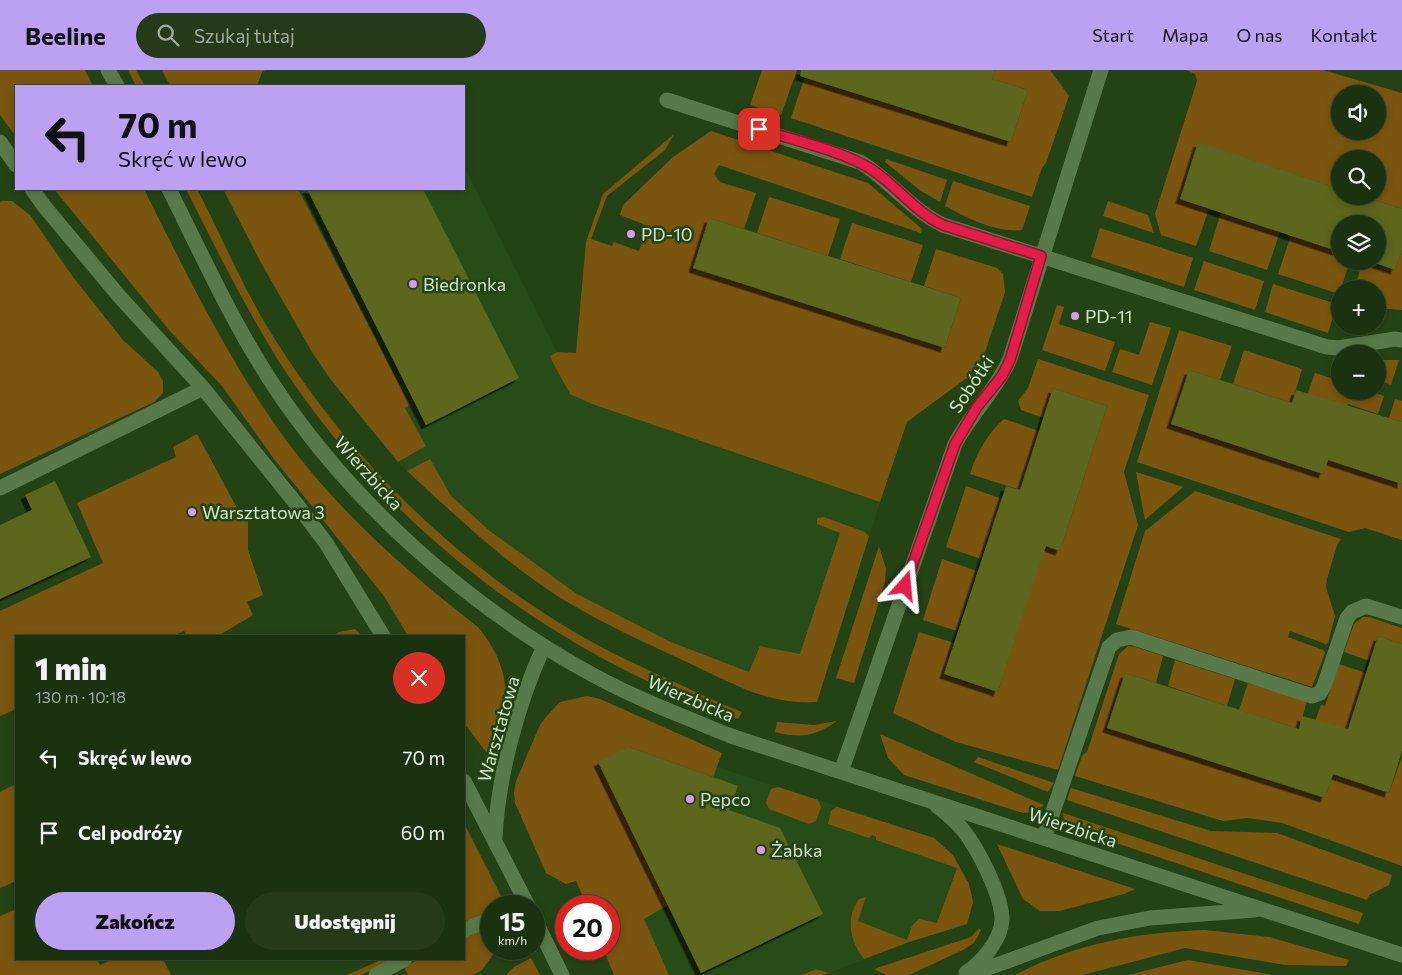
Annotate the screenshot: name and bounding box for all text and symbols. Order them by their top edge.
search box [136,13,486,58]
text: Beeline [25,21,106,50]
icon: search [154,21,182,49]
text: Szukaj tutaj [194,24,295,47]
text: Start [1092,24,1134,46]
text: Mapa [1162,24,1208,46]
text: O nas [1236,24,1283,46]
text: Kontakt [1311,24,1377,46]
map controls [1331,85,1386,400]
button: sound [1331,85,1386,140]
text: 70 m [118,102,198,145]
icon: left [35,105,100,170]
pin [738,108,780,150]
icon: arrive [745,115,773,143]
text: Skręć w lewo [118,145,247,172]
button: search [1331,150,1386,205]
button: layers [1331,215,1386,270]
place label: PD-10 [641,223,693,245]
marker: PD-10 [625,228,637,240]
place label: Biedronka [423,273,506,295]
marker: Biedronka [407,278,419,290]
button: + [1331,280,1386,335]
place label: PD-11 [1085,305,1133,327]
marker: PD-11 [1069,310,1081,322]
button: − [1331,345,1386,400]
street label: Sobótki [944,351,998,417]
street label: Wierzbicka [330,431,408,515]
place label: Warsztatowa 3 [202,501,325,523]
marker: Warsztatowa 3 [186,506,198,518]
position arrow [878,559,930,611]
text: 1 min [35,649,107,686]
button: close [393,652,445,704]
street label: Wierzbicka [644,670,738,726]
street label: Warsztatowa [472,674,524,784]
text: 130 m · 10:18 [35,687,126,706]
icon: left [35,744,63,772]
text: Skręć w lewo [78,746,192,769]
text: 70 m [402,746,445,769]
place label: Pepco [700,788,751,810]
marker: Pepco [684,793,696,805]
street label: Wierzbicka [1026,802,1120,852]
icon: arrive [35,819,63,847]
text: Cel podróży [78,821,183,844]
text: 60 m [401,821,445,844]
place label: Żabka [771,839,822,861]
marker: Żabka [755,844,767,856]
button: Zakończ [35,892,235,950]
button: Udostępnij [245,892,445,950]
speed limit sign: 20 [555,895,620,960]
text: 15 [500,906,525,936]
text: km/h [498,933,527,947]

